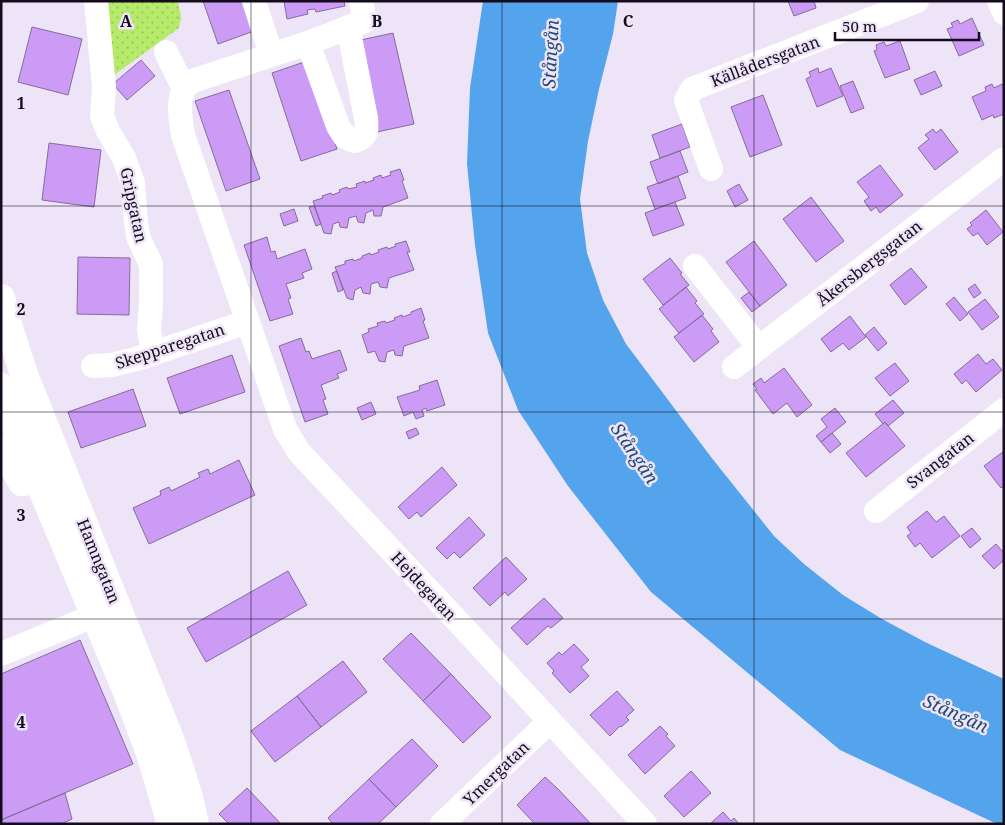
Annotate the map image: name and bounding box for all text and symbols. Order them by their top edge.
text: A [120,10,133,32]
text: B [372,10,383,32]
text: C [623,10,634,32]
scale bar [835,10,979,42]
text: 50 m [842,16,877,36]
water label: Stångån [536,19,564,89]
street label: Källådersgatan [707,30,823,92]
text: 1 [16,92,26,114]
street label: Gripgatan [115,165,153,245]
street label: Åkersbergsgatan [812,215,926,311]
text: 2 [16,298,26,320]
street label: Skepparegatan [113,318,227,374]
water label: Stångån [606,418,664,488]
street label: Svangatan [902,427,978,493]
text: 3 [16,504,26,526]
street label: Hamngatan [72,515,126,607]
street label: Hejdegatan [386,547,462,625]
water label: Stångån [920,688,993,738]
text: 4 [16,711,26,733]
street label: Ymergatan [458,736,534,811]

